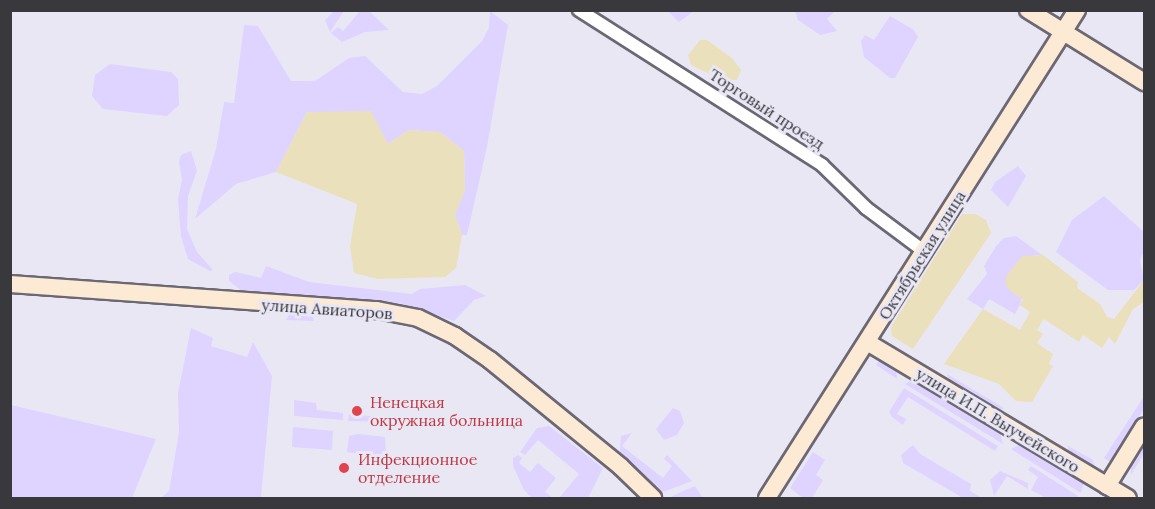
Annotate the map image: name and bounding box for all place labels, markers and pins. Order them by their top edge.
place label: Ненецкая окружная больница [370,392,523,430]
marker: Ненецкая окружная больница [348,402,366,420]
place label: Инфекционное отделение [358,449,477,487]
marker: Инфекционное отделение [335,459,353,477]

